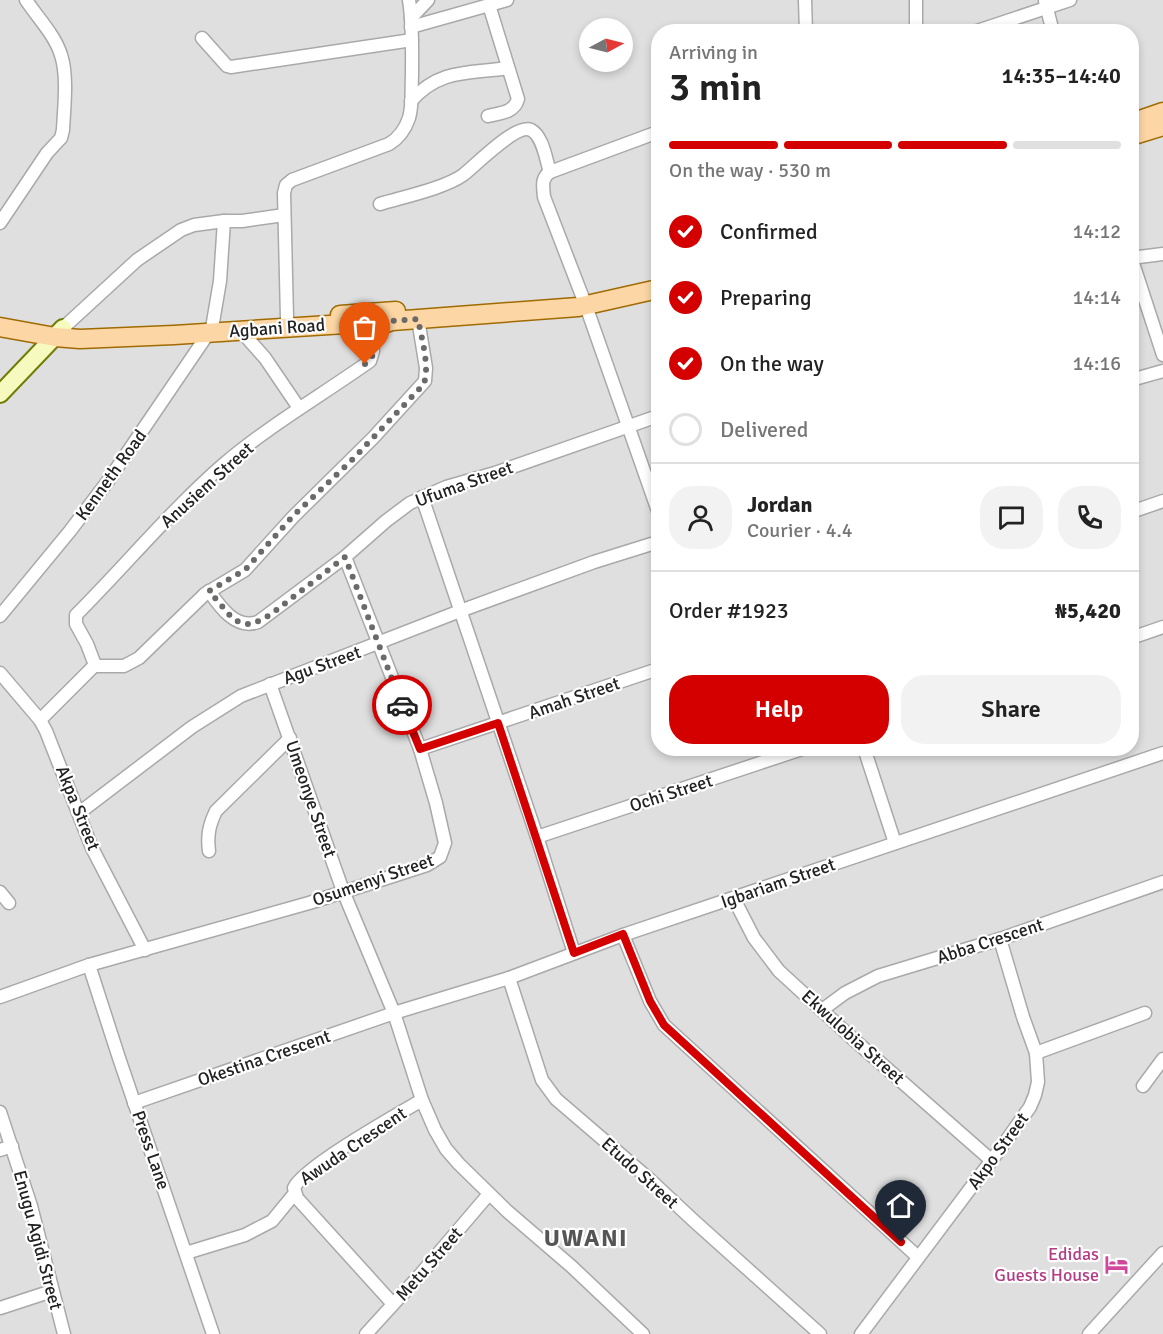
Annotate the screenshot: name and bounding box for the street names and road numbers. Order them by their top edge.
street label: Agbani Road [228,314,326,342]
street label: Kenneth Road [71,425,151,525]
street label: Anusiem Street [156,437,258,533]
street label: Ufuma Street [412,456,516,512]
street label: Agu Street [280,641,364,689]
street label: Amah Street [525,672,623,724]
street label: Umeonye Street [281,738,341,860]
street label: Akpa Street [51,762,105,854]
street label: Ochi Street [627,769,715,817]
street label: Osumenyi Street [309,849,437,911]
street label: Igbariam Street [718,853,838,913]
street label: Abba Crescent [934,913,1046,969]
street label: Ekwulobia Street [797,985,909,1089]
street label: Okestina Crescent [195,1025,333,1091]
street label: Awuda Crescent [296,1102,410,1190]
street label: Press Lane [127,1108,175,1192]
street label: Akpo Street [963,1108,1033,1194]
street label: Etudo Street [597,1133,683,1213]
street label: Enugu Agidi Street [9,1168,67,1312]
street label: Metu Street [391,1223,467,1305]

